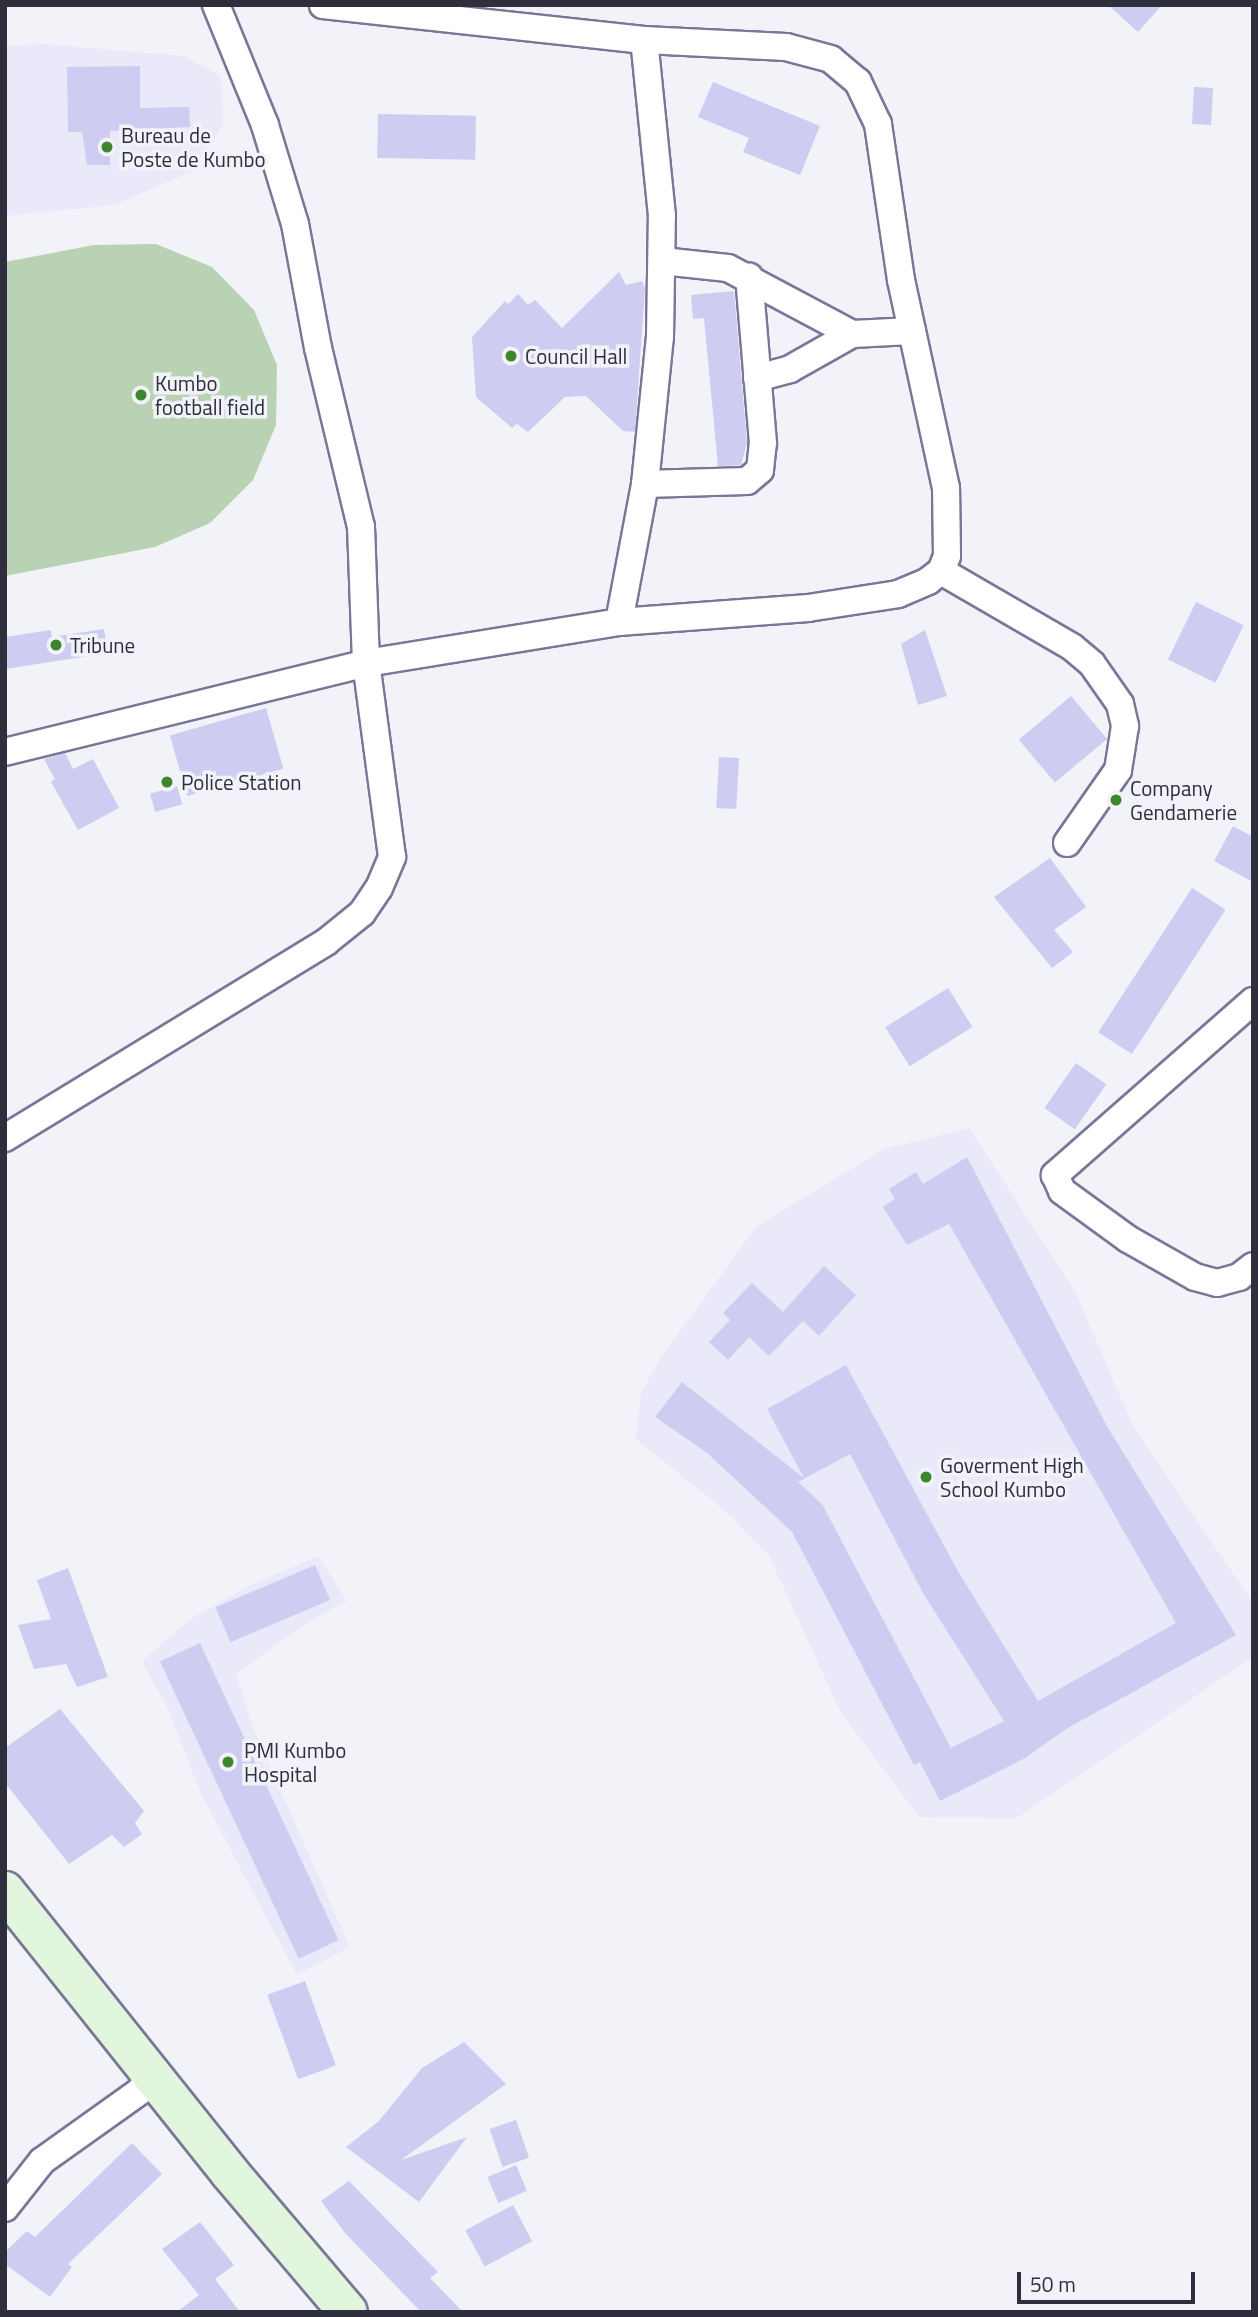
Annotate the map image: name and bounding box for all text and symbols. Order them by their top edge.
place label: Bureau de Poste de Kumbo [121,122,266,172]
marker: Bureau de Poste de Kumbo [99,139,115,155]
place label: Council Hall [525,343,627,369]
marker: Council Hall [503,348,519,364]
place label: Kumbo football field [155,370,265,420]
marker: Kumbo football field [133,387,149,403]
place label: Tribune [70,632,135,658]
marker: Tribune [48,637,64,653]
place label: Police Station [181,769,302,795]
marker: Police Station [159,774,175,790]
place label: Company Gendamerie [1130,775,1237,825]
marker: Company Gendamerie [1108,792,1124,808]
place label: Goverment High School Kumbo [940,1452,1084,1502]
marker: Goverment High School Kumbo [918,1469,934,1485]
place label: PMI Kumbo Hospital [244,1737,346,1787]
marker: PMI Kumbo Hospital [218,1752,238,1772]
scale bar [1020,2258,1198,2302]
text: 50 m [1030,2268,1076,2300]

